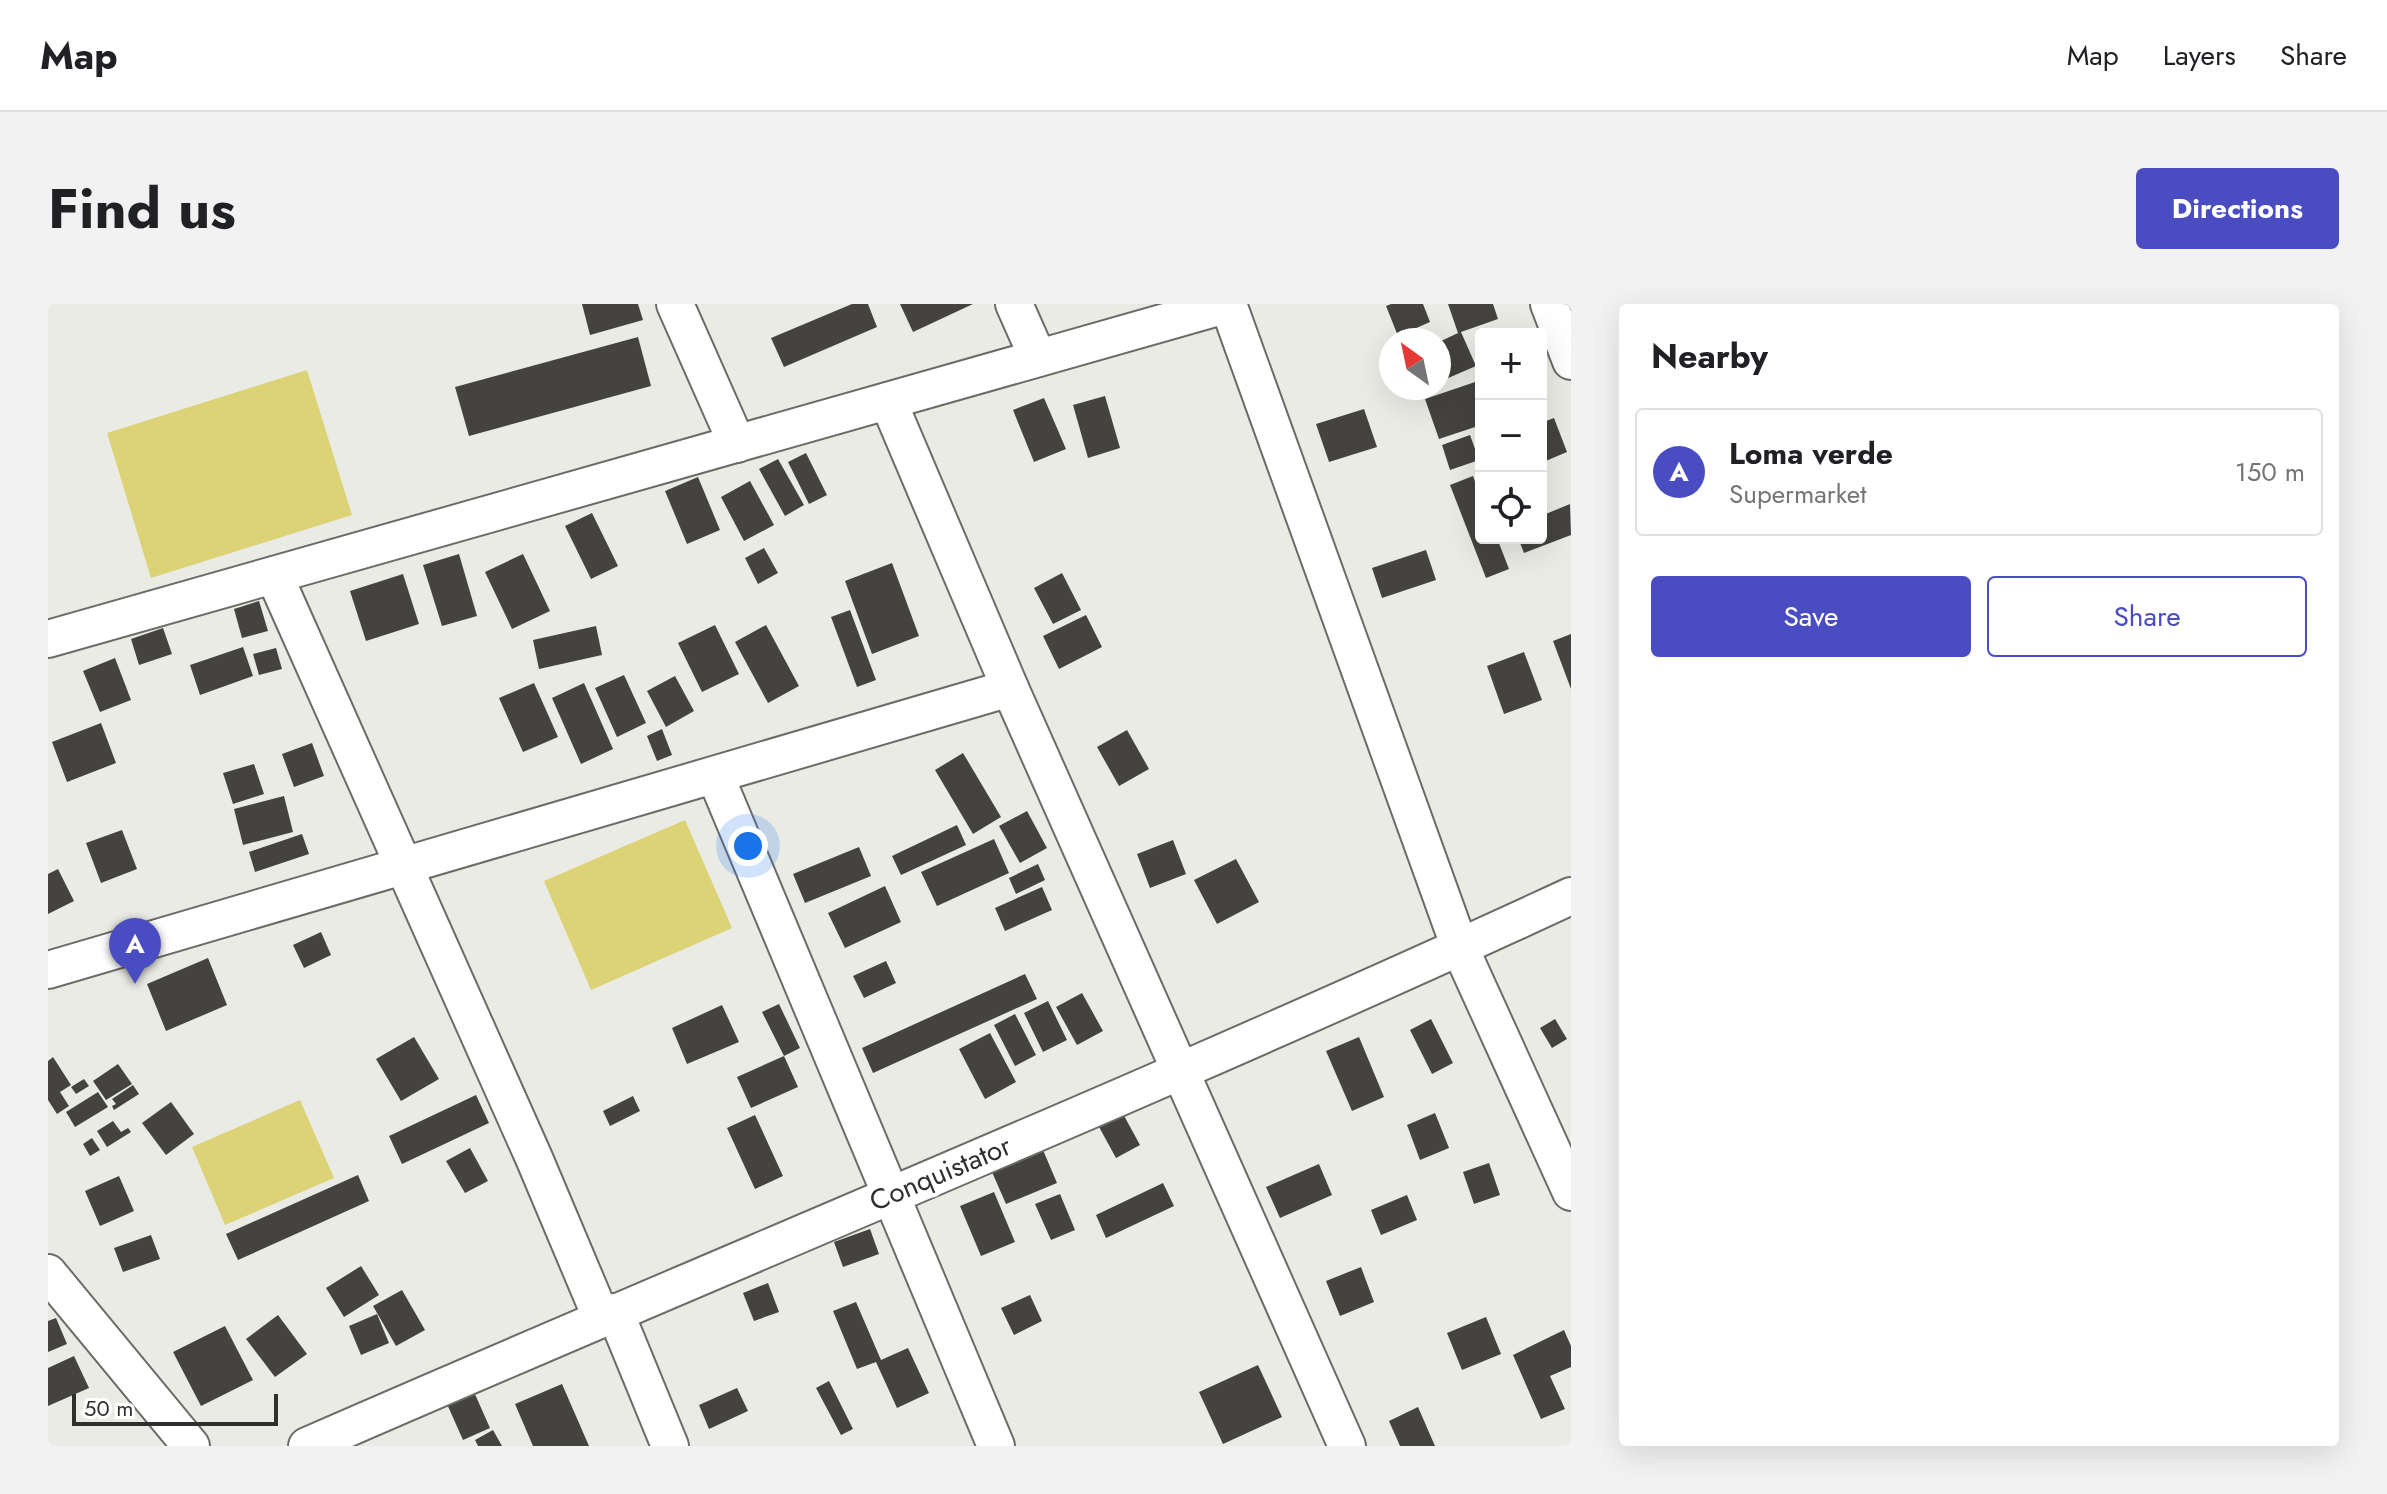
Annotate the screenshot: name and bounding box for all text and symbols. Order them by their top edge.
text: Map [40,28,118,83]
text: Map [2067,35,2119,76]
text: Layers [2163,35,2236,76]
text: Share [2280,35,2347,76]
text: Find us [48,168,236,249]
button: Directions [2136,168,2339,249]
north arrow [1379,328,1451,400]
map controls [1475,328,1547,544]
button: + [1475,328,1547,400]
text: Nearby [1651,332,1768,381]
button: − [1475,400,1547,472]
text: Loma verde [1729,432,1893,475]
text: A [1669,453,1689,491]
text: 150 m [2235,453,2305,491]
button: locate [1475,472,1547,544]
text: Supermarket [1729,475,1866,513]
button: Save [1651,576,1971,657]
button: Share [1987,576,2307,657]
your location [728,826,768,866]
pin: A [109,918,161,984]
street label: Conquistator [863,1125,1018,1222]
scale bar [72,1390,278,1426]
text: 50 m [84,1392,133,1424]

